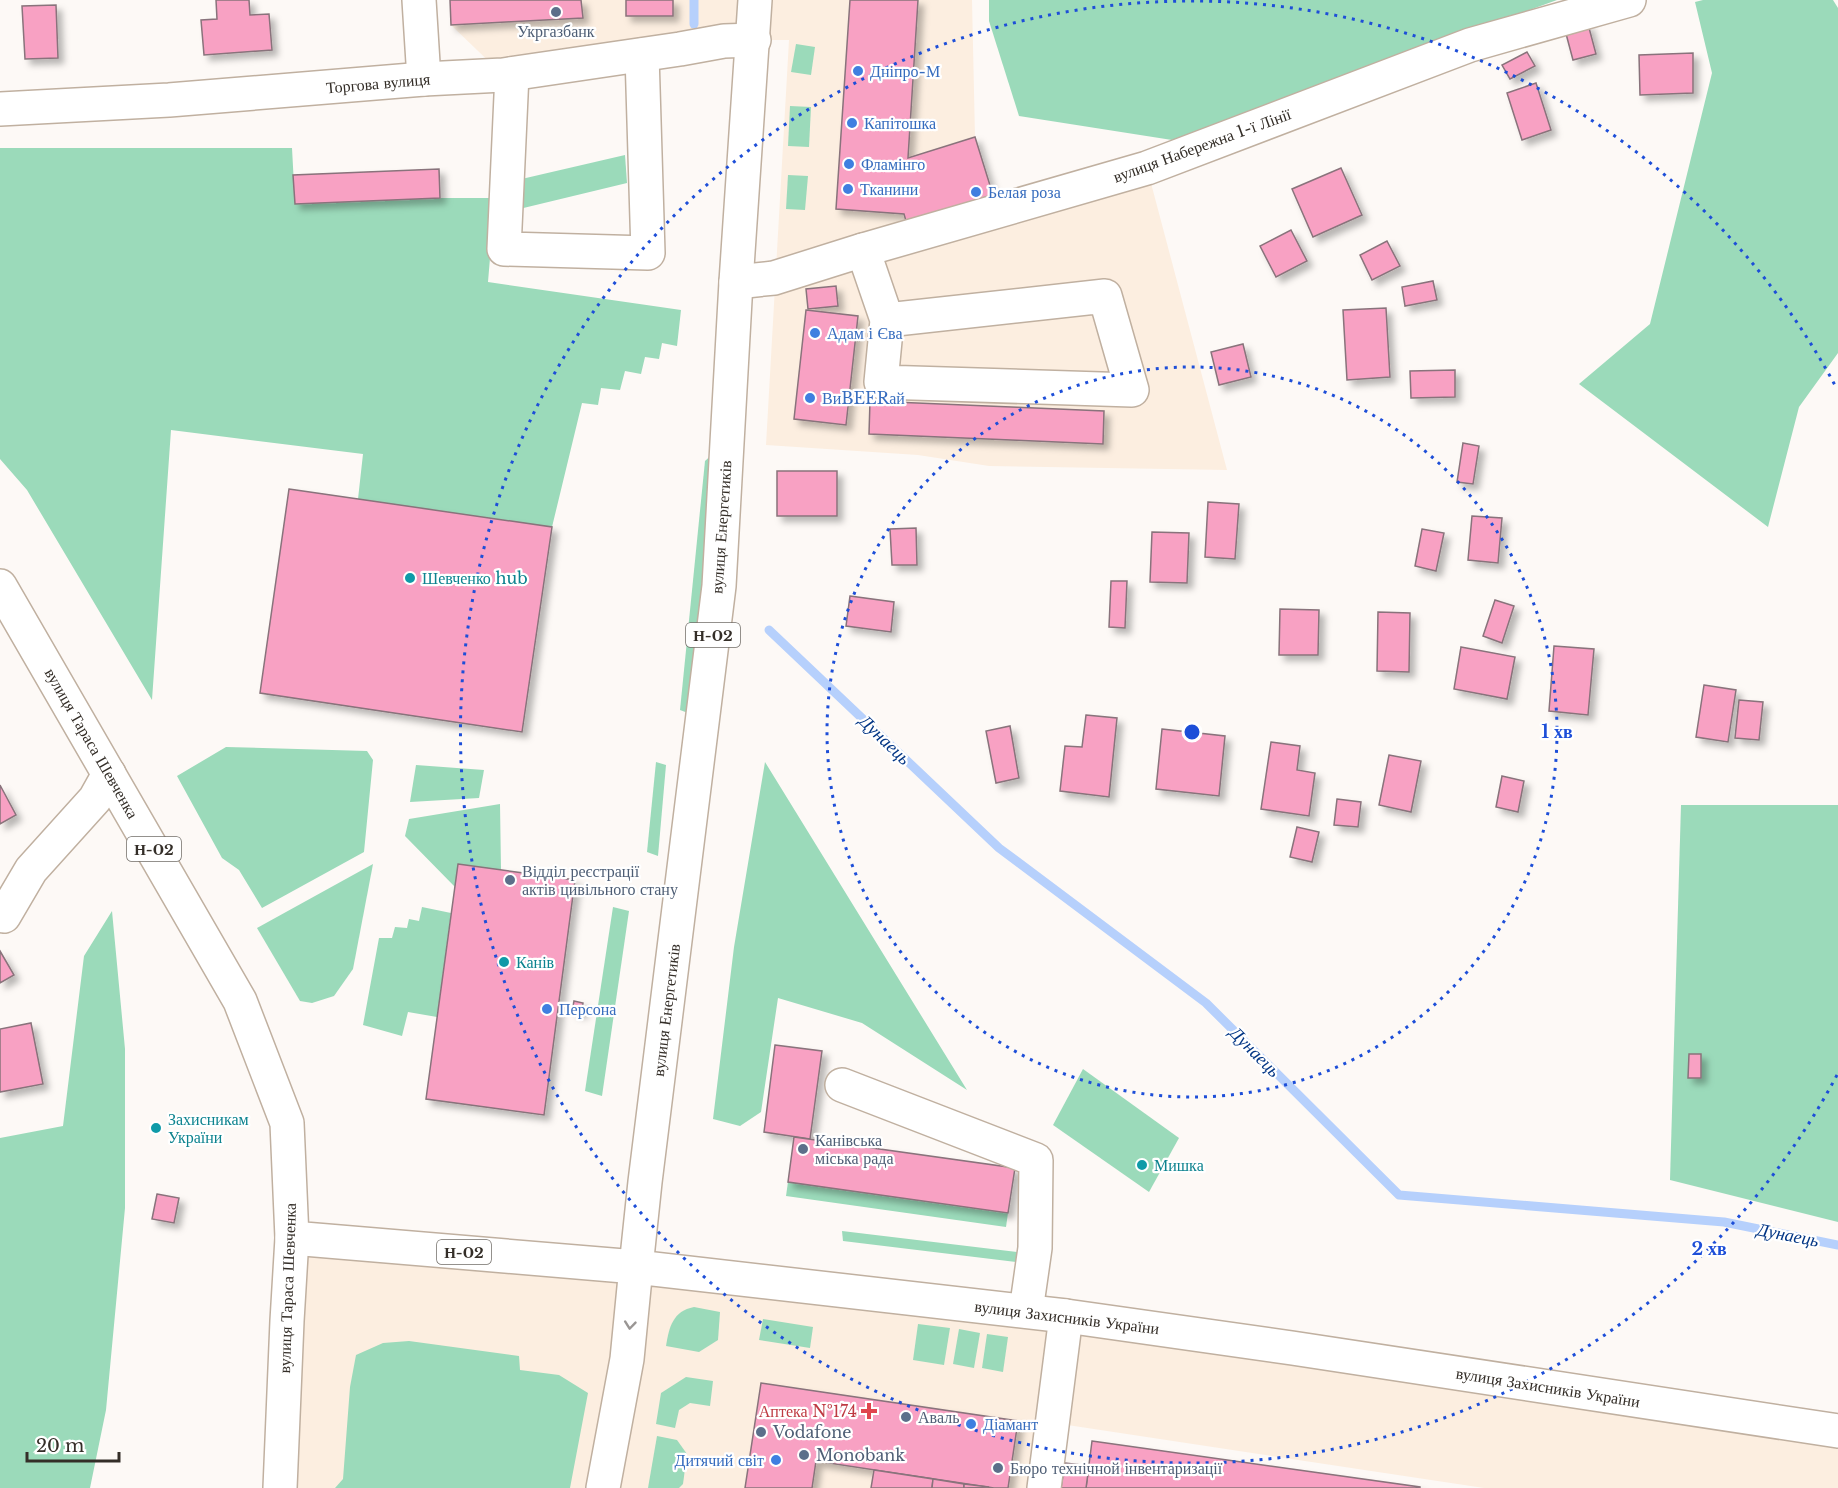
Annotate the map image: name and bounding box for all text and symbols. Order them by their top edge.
marker: Укргазбанк [549,5,563,19]
place label: Укргазбанк [517,21,595,41]
place label: Дніпро-М [870,61,940,81]
marker: Дніпро-М [851,64,865,78]
street label: Торгова вулиця [325,68,432,98]
street label: вулиця Набережна 1-ї Лінії [1110,103,1294,187]
place label: Капітошка [864,113,936,133]
marker: Капітошка [845,116,859,130]
place label: Фламінго [861,154,925,174]
marker: Фламінго [842,157,856,171]
place label: Тканини [860,179,919,199]
marker: Тканини [841,182,855,196]
place label: Белая роза [988,182,1061,202]
marker: Белая роза [969,185,983,199]
place label: Адам і Єва [827,323,903,343]
marker: Адам і Єва [808,326,822,340]
place label: ВиBEERай [822,388,905,408]
marker: ВиBEERай [803,391,817,405]
street label: вулиця Енергетиків [706,459,736,594]
place label: Шевченко hub [422,568,528,588]
marker: Шевченко hub [403,571,417,585]
road number: Н-02 [686,623,740,647]
street label: вулиця Тараса Шевченка [41,664,143,822]
water label: Дунаець [853,709,915,770]
text: 1 хв [1541,721,1573,743]
centre of rings [1182,722,1202,742]
road number: Н-02 [127,837,181,861]
place label: Відділ реєстрації актів цивільного стану [522,861,678,899]
marker: Відділ реєстрації актів цивільного стану [503,873,517,887]
street label: вулиця Енергетиків [648,942,684,1078]
place label: Канів [516,952,555,972]
marker: Канів [497,955,511,969]
place label: Персона [559,999,616,1019]
marker: Персона [540,1002,554,1016]
water label: Дунаець [1224,1021,1285,1082]
place label: Захисникам України [168,1109,249,1147]
marker: Захисникам України [149,1121,163,1135]
place label: Канівська міська рада [815,1130,894,1168]
marker: Канівська міська рада [796,1142,810,1156]
place label: Мишка [1154,1155,1204,1175]
marker: Мишка [1135,1158,1149,1172]
street label: вулиця Тараса Шевченка [274,1202,300,1374]
water label: Дунаець [1753,1218,1821,1252]
text: 2 хв [1691,1238,1727,1260]
road number: Н-02 [437,1240,491,1264]
street label: вулиця Захисників України [973,1296,1161,1338]
one-way arrow [624,1320,637,1329]
street label: вулиця Захисників України [1455,1363,1642,1411]
place label: Аптека №174 [759,1401,857,1421]
marker: Аптека №174 [862,1404,876,1418]
place label: Аваль [918,1407,959,1427]
marker: Аваль [899,1410,913,1424]
place label: Діамант [983,1414,1038,1434]
marker: Діамант [964,1417,978,1431]
place label: Vodafone [772,1422,851,1442]
scale bar [27,1425,118,1463]
marker: Vodafone [754,1425,768,1439]
text: 20 m [36,1435,84,1457]
place label: Monobank [816,1445,905,1465]
marker: Monobank [797,1448,811,1462]
place label: Дитячий світ [675,1450,764,1470]
marker: Дитячий світ [769,1453,783,1467]
place label: Бюро технічной інвентаризації [1010,1458,1223,1478]
marker: Бюро технічной інвентаризації [991,1461,1005,1475]

